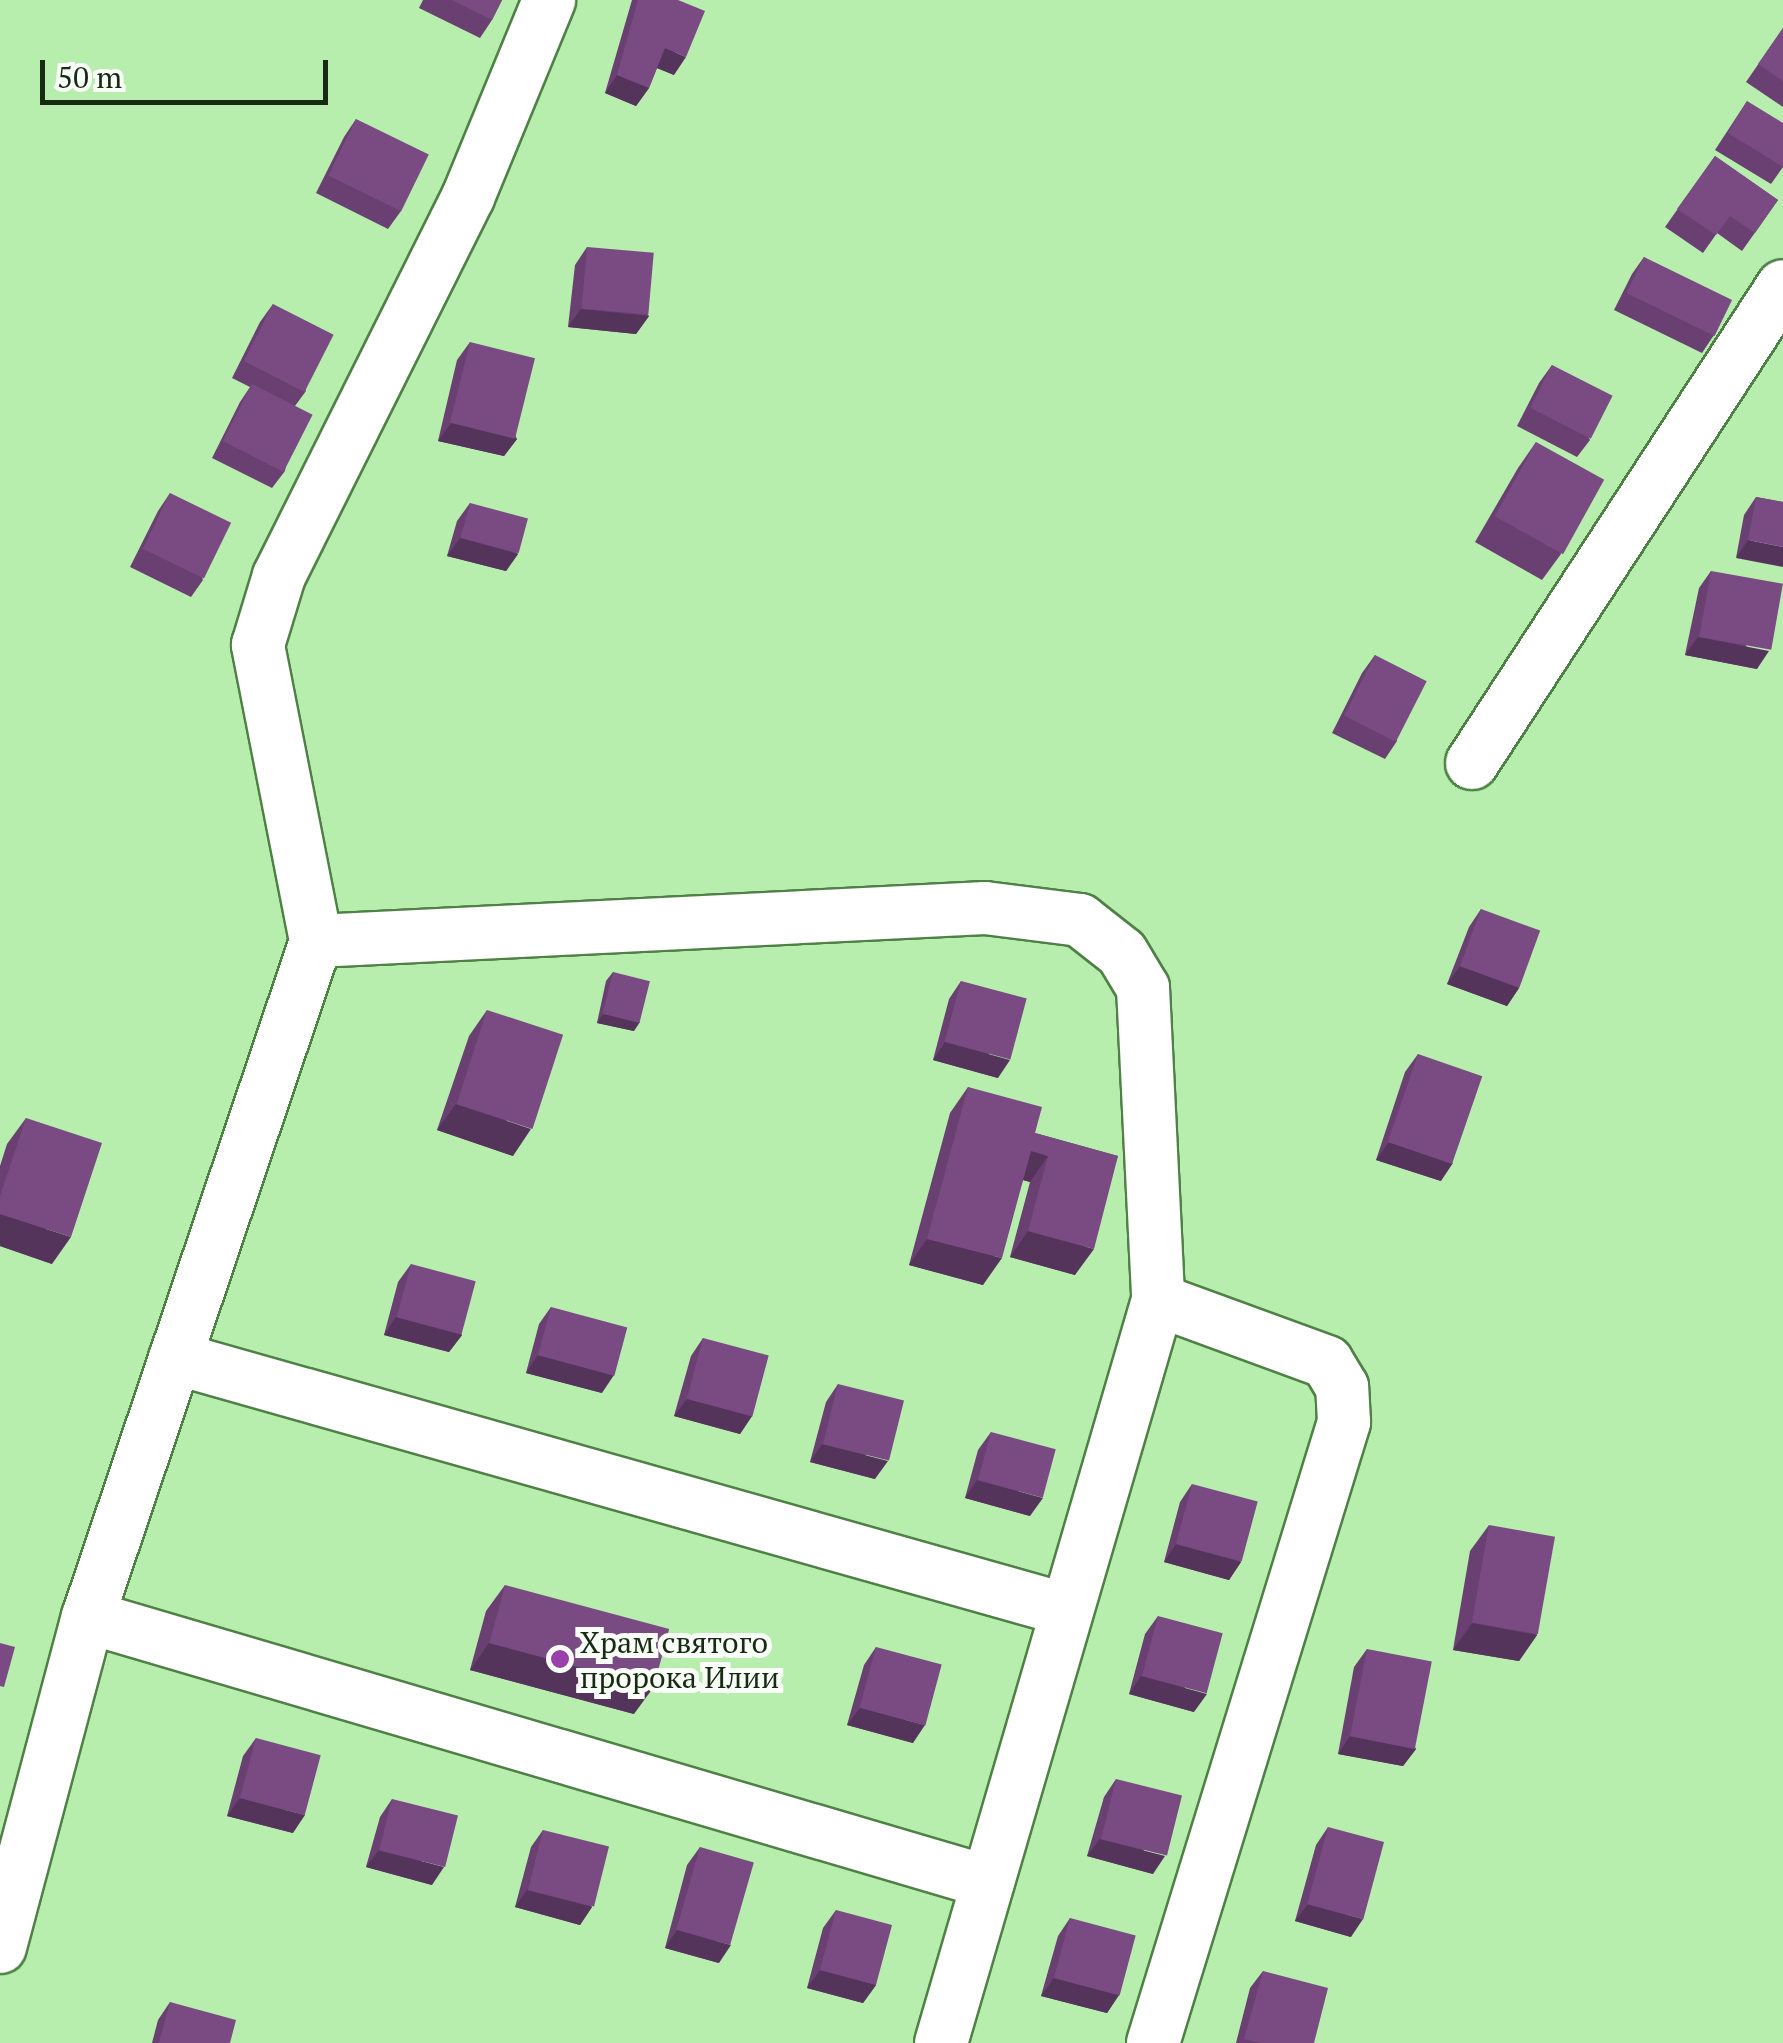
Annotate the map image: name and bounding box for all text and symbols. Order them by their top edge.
scale bar [45,40,332,102]
text: 50 m [57,57,122,97]
place label: Храм святого пророка Илии [580,1624,779,1694]
marker: Храм святого пророка Илии [549,1648,571,1670]

